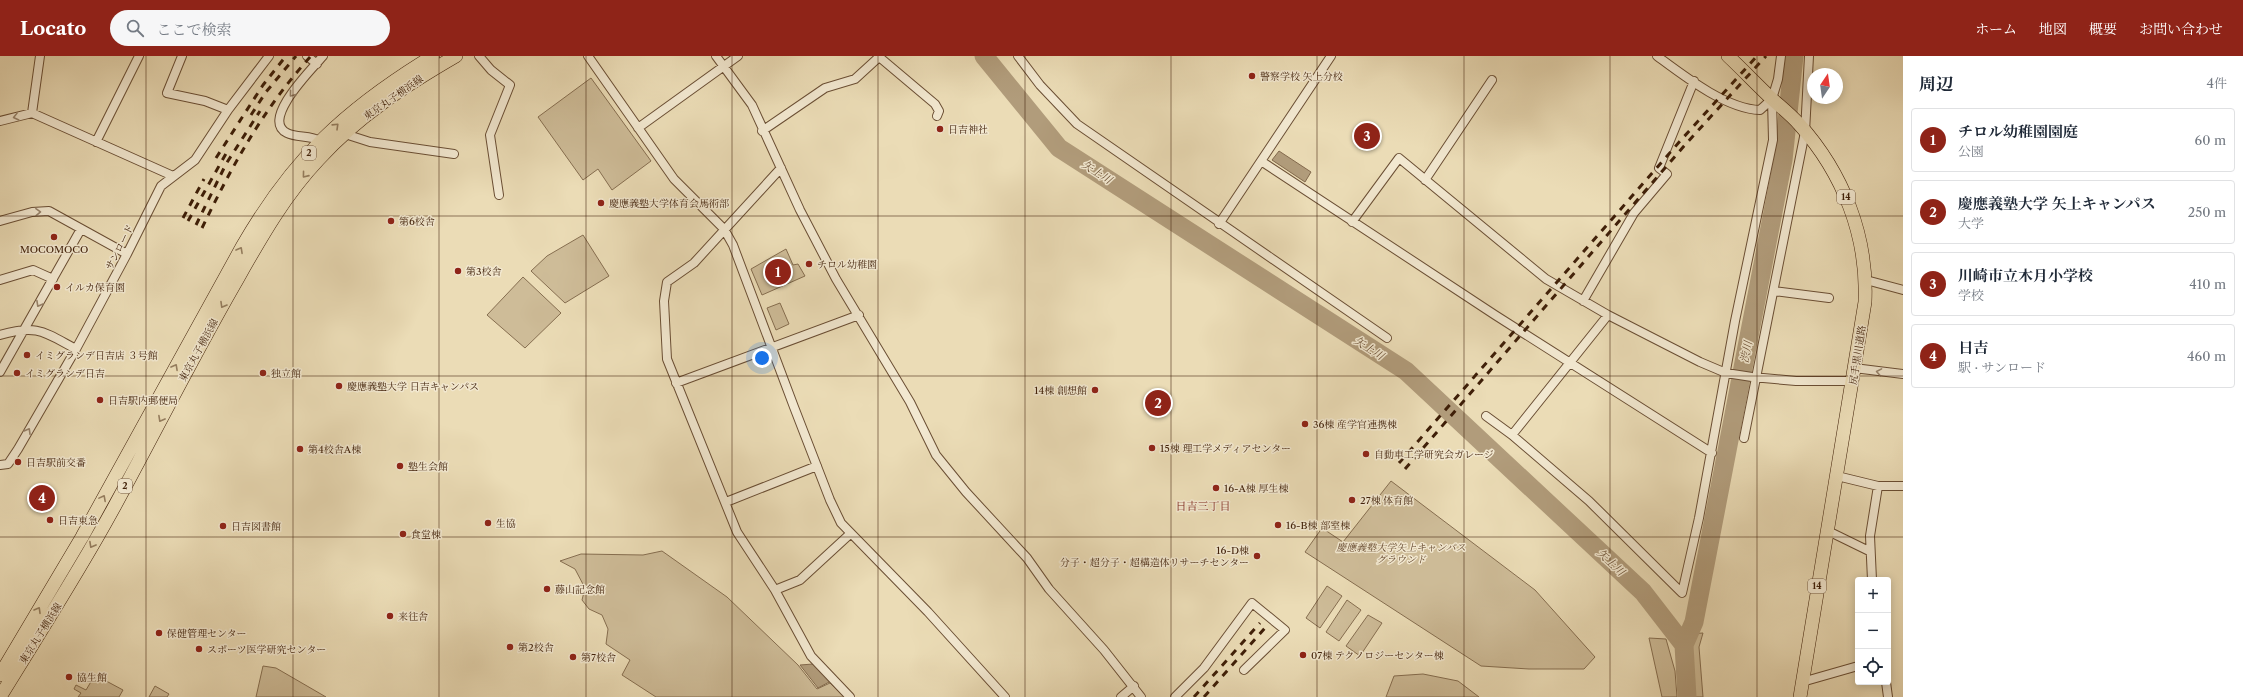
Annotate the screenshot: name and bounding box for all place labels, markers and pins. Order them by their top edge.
place label: 警察学校 矢上分校 [1260,70,1343,83]
marker: 警察学校 矢上分校 [1247,71,1257,81]
pin: 3 [1354,121,1380,151]
place label: 日吉神社 [948,123,988,136]
marker: 日吉神社 [935,124,945,134]
place label: 慶應義塾大学体育会馬術部 [609,197,729,210]
marker: 慶應義塾大学体育会馬術部 [596,198,606,208]
place label: 第6校舎 [399,215,435,228]
marker: 第6校舎 [386,216,396,226]
marker: MOCOMOCO [49,232,59,242]
place label: MOCOMOCO [20,243,88,256]
pin: 1 [765,257,791,287]
place label: チロル幼稚園 [817,258,877,271]
marker: チロル幼稚園 [804,259,814,269]
place label: 第3校舎 [466,265,502,278]
marker: 第3校舎 [453,266,463,276]
place label: イルカ保育園 [65,281,125,294]
marker: イルカ保育園 [52,282,62,292]
place label: イミグランデ日吉店 ３号館 [35,349,158,362]
marker: イミグランデ日吉店 ３号館 [22,350,32,360]
place label: イミグランデ日吉 [25,367,105,380]
place label: 独立館 [271,367,301,380]
marker: イミグランデ日吉 [12,368,22,378]
marker: 独立館 [258,368,268,378]
place label: 慶應義塾大学 日吉キャンパス [347,380,479,393]
marker: 慶應義塾大学 日吉キャンパス [334,381,344,391]
place label: 14棟 創想館 [1034,384,1087,397]
marker: 14棟 創想館 [1090,385,1100,395]
pin: 2 [1145,388,1171,418]
place label: 日吉駅内郵便局 [108,394,178,407]
marker: 日吉駅内郵便局 [95,395,105,405]
place label: 36棟 産学官連携棟 [1313,418,1397,431]
marker: 36棟 産学官連携棟 [1300,419,1310,429]
place label: 15棟 理工学メディアセンター [1160,442,1291,455]
place label: 第4校舎A棟 [308,443,361,456]
marker: 15棟 理工学メディアセンター [1147,443,1157,453]
marker: 第4校舎A棟 [295,444,305,454]
place label: 自動車工学研究会ガレージ [1374,448,1494,461]
marker: 自動車工学研究会ガレージ [1361,449,1371,459]
place label: 日吉駅前交番 [26,456,86,469]
marker: 日吉駅前交番 [13,457,23,467]
place label: 塾生会館 [408,460,448,473]
marker: 塾生会館 [395,461,405,471]
place label: 16-A棟 厚生棟 [1224,482,1289,495]
pin: 4 [29,483,55,513]
marker: 16-A棟 厚生棟 [1211,483,1221,493]
place label: 27棟 体育館 [1360,494,1413,507]
marker: 27棟 体育館 [1347,495,1357,505]
place label: 日吉東急 [58,514,98,527]
marker: 日吉東急 [45,515,55,525]
place label: 生協 [496,517,516,530]
marker: 生協 [483,518,493,528]
place label: 16-B棟 部室棟 [1286,519,1350,532]
place label: 日吉図書館 [231,520,281,533]
marker: 16-B棟 部室棟 [1273,520,1283,530]
marker: 日吉図書館 [218,521,228,531]
place label: 食堂棟 [411,528,441,541]
marker: 食堂棟 [398,529,408,539]
place label: 16-D棟 分子・超分子・超構造体リサーチセンター [1060,544,1249,569]
marker: 16-D棟 分子・超分子・超構造体リサーチセンター [1252,551,1262,561]
place label: 藤山記念館 [555,583,605,596]
marker: 藤山記念館 [542,584,552,594]
place label: 来往舎 [398,610,428,623]
marker: 来往舎 [385,611,395,621]
place label: 保健管理センター [167,627,247,640]
marker: 保健管理センター [154,628,164,638]
place label: 第2校舎 [518,641,554,654]
marker: 第2校舎 [505,642,515,652]
place label: スポーツ医学研究センター [207,643,326,656]
marker: スポーツ医学研究センター [194,644,204,654]
place label: 07棟 テクノロジーセンター棟 [1311,649,1444,662]
marker: 07棟 テクノロジーセンター棟 [1298,650,1308,660]
place label: 第7校舎 [581,651,616,664]
marker: 第7校舎 [568,652,578,662]
place label: 協生館 [77,671,107,684]
marker: 協生館 [64,672,74,682]

